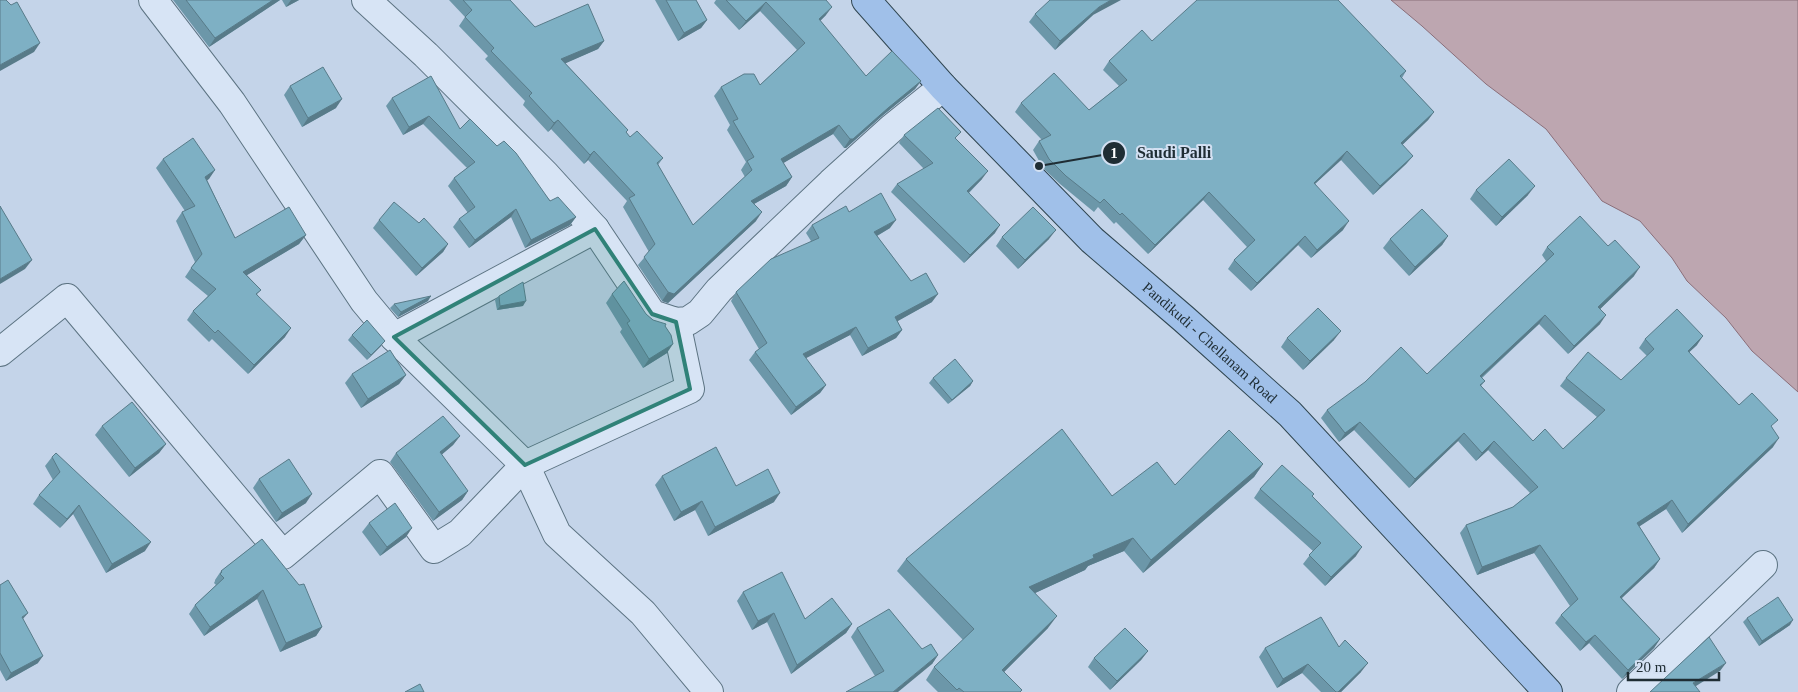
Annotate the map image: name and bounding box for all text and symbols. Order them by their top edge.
callout: Saudi Palli [1102,137,1221,168]
text: Saudi Palli [1137,144,1212,161]
text: 1 [1110,145,1118,161]
street label: Pandikudi - Chellanam Road [1139,279,1280,407]
scale bar [1628,650,1719,682]
text: 20 m [1636,659,1667,675]

